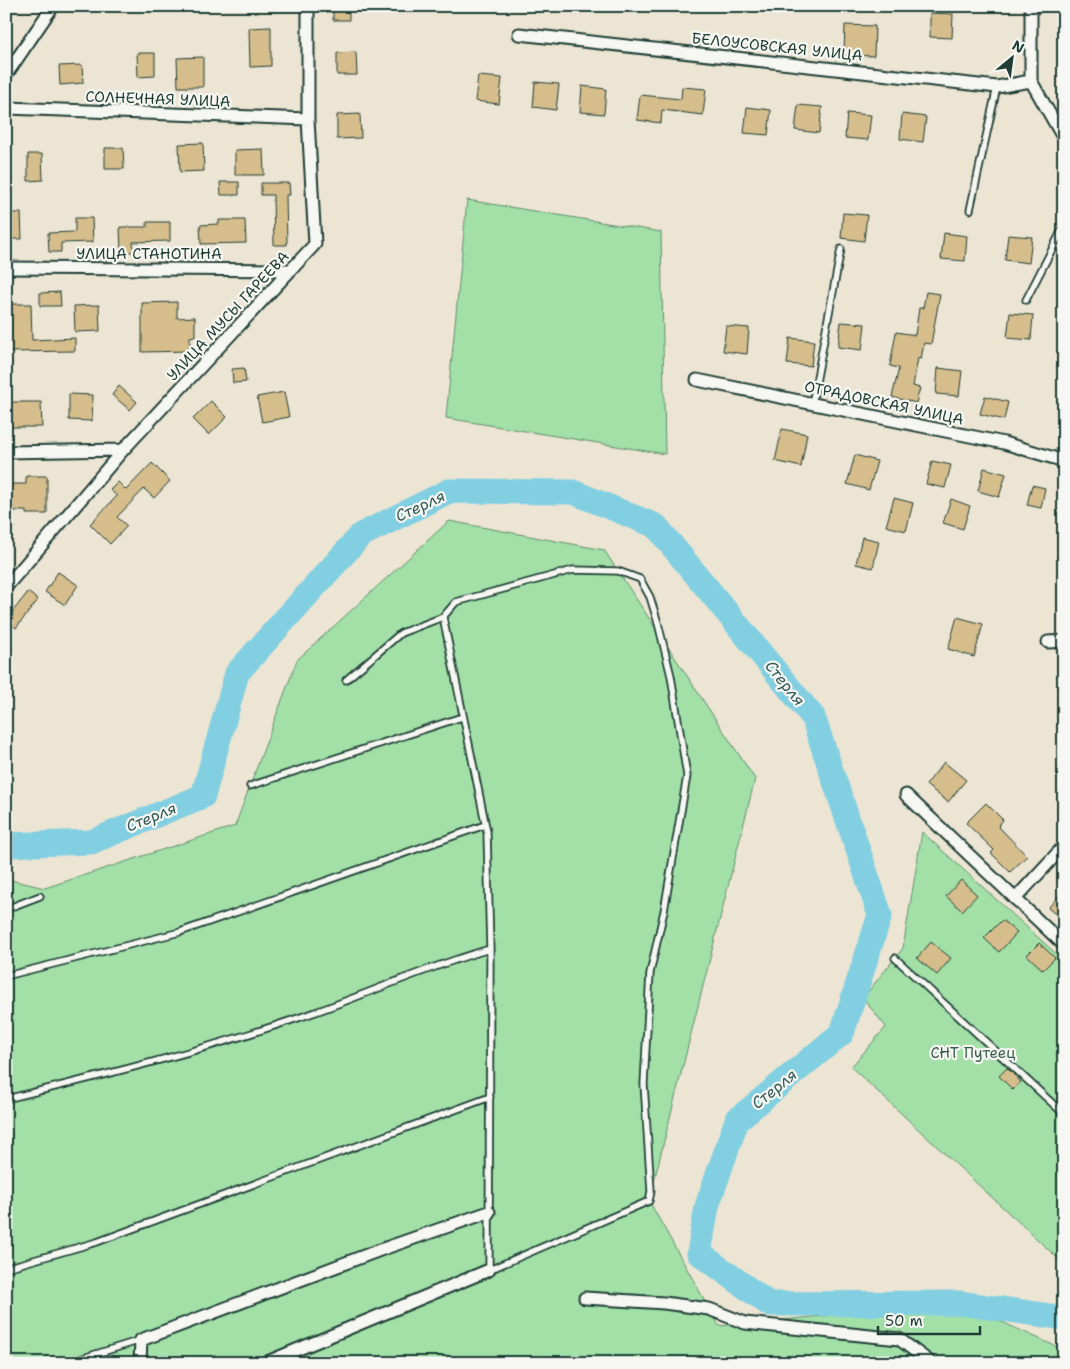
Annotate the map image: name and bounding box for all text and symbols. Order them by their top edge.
street label: БЕЛОУСОВСКАЯ УЛИЦА [690,28,864,66]
north arrow [988,32,1038,82]
text: N [1009,36,1028,57]
street label: СОЛНЕЧНАЯ УЛИЦА [85,86,231,112]
street label: УЛИЦА СТАНОТИНА [76,244,222,264]
street label: УЛИЦА МУСЫ ГАРЕЕВА [162,247,294,385]
street label: ОТРАДОВСКАЯ УЛИЦА [802,376,966,430]
water label: Стерля [392,485,448,527]
water label: Стерля [760,656,810,710]
water label: Стерля [123,797,180,837]
park label: СНТ Путеец [931,1043,1016,1063]
water label: Стерля [747,1064,801,1114]
scale bar [878,1304,980,1336]
text: 50 m [885,1311,923,1331]

